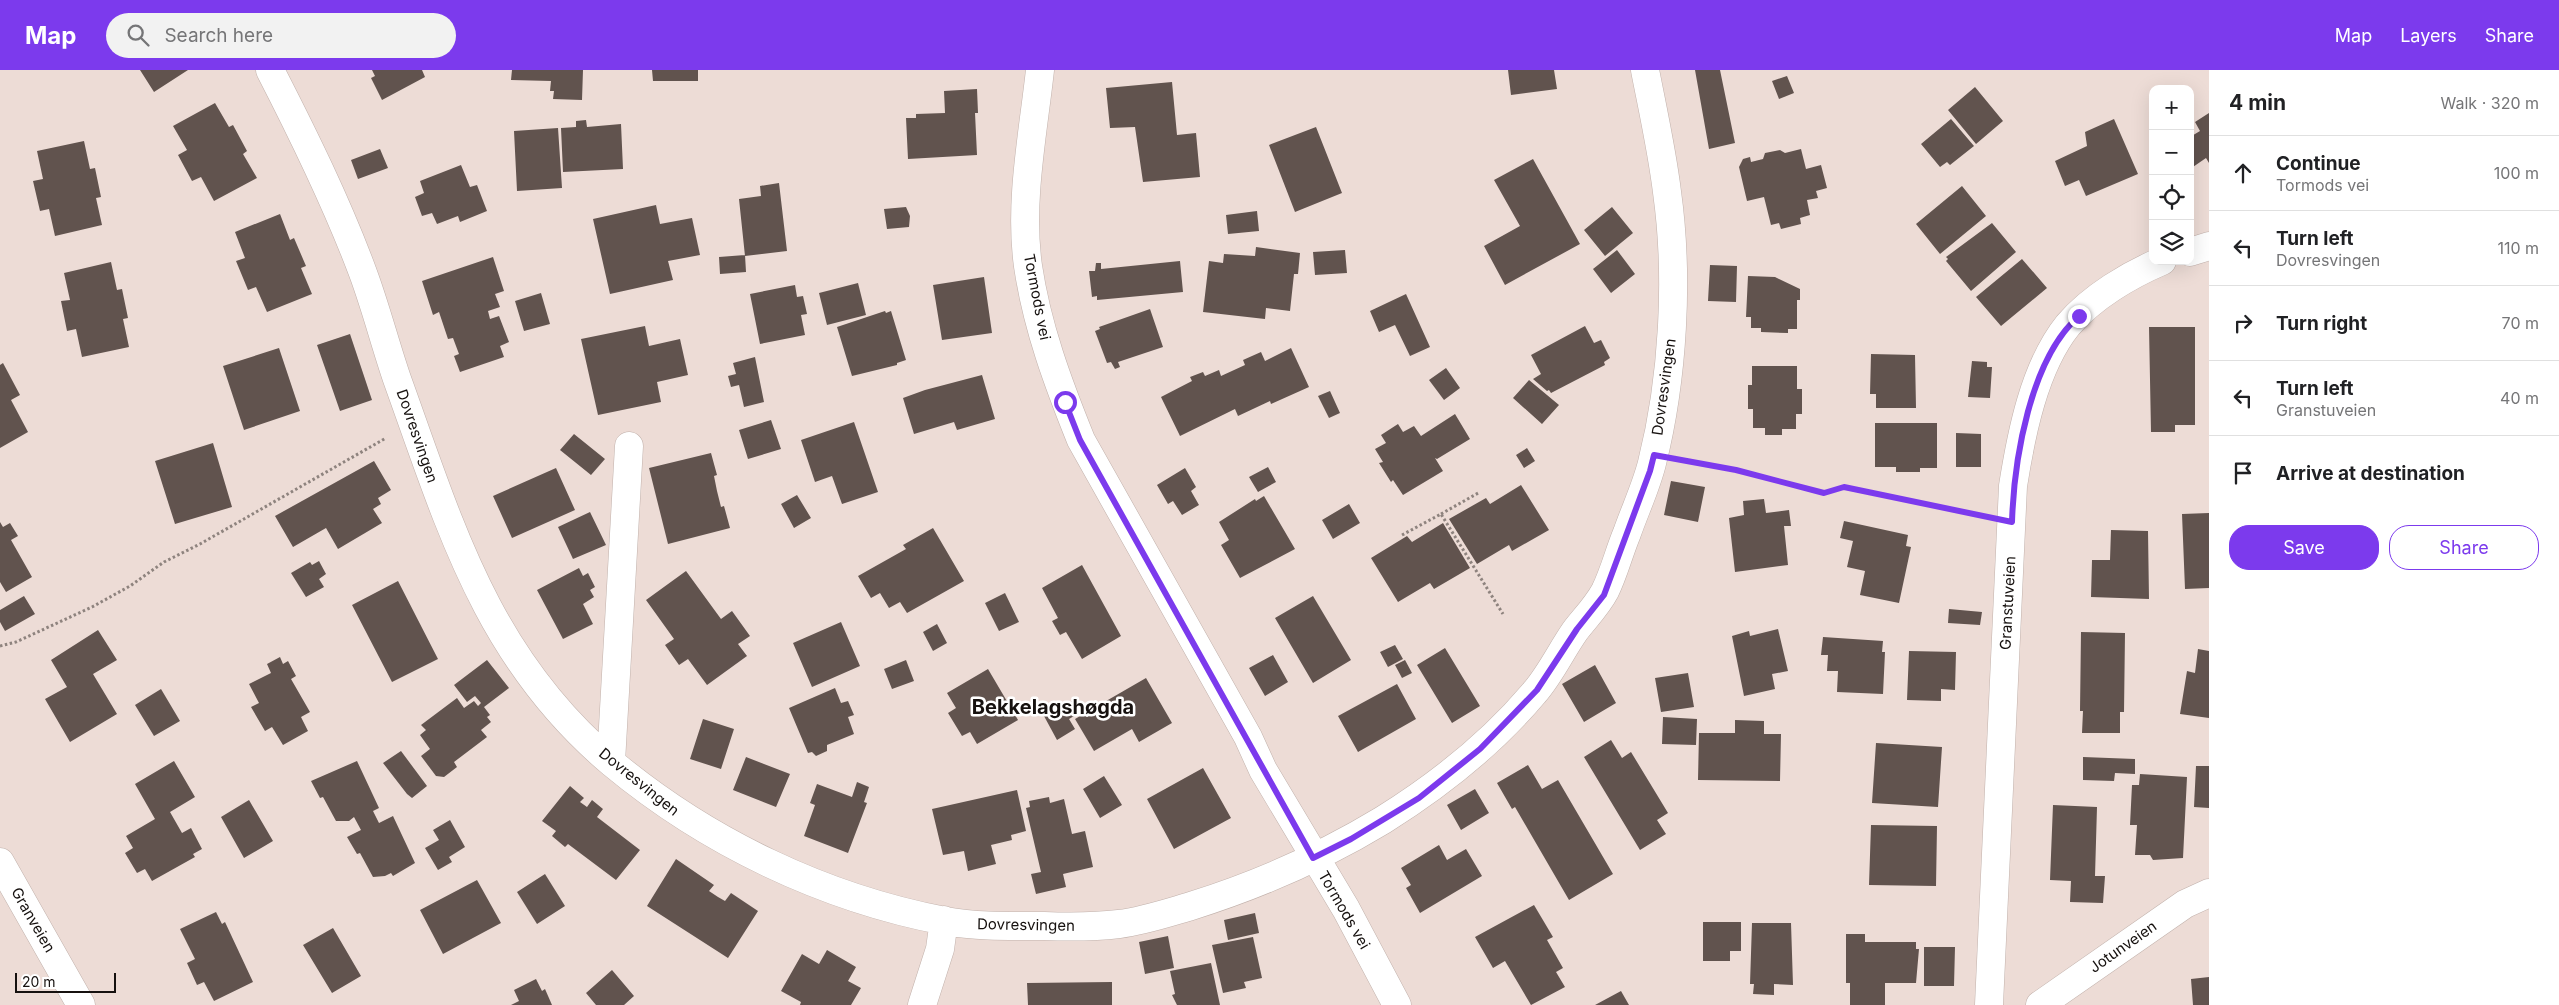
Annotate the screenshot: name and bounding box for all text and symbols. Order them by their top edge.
search box [106,13,456,58]
text: Map [25,21,76,50]
icon: search [124,21,152,49]
text: Search here [164,24,273,47]
text: Map [2335,25,2372,46]
text: Layers [2400,25,2457,46]
text: Share [2485,25,2534,46]
map controls [2149,85,2194,265]
button: + [2149,85,2194,130]
text: 4 min [2229,90,2286,115]
text: Walk · 320 m [2441,93,2539,113]
button: − [2149,130,2194,175]
text: Continue [2276,152,2361,175]
icon: ahead [2229,159,2257,187]
text: 100 m [2494,163,2539,183]
button: locate [2149,175,2194,220]
text: Tormods vei [2276,175,2369,195]
button: layers [2149,220,2194,265]
text: Turn left [2276,227,2354,250]
icon: left [2229,234,2257,262]
text: 110 m [2497,238,2539,258]
text: Dovresvingen [2276,250,2380,270]
street label: Tormods vei [1020,252,1055,342]
route end [2068,305,2091,328]
icon: right [2229,309,2257,337]
text: Turn right [2276,312,2367,335]
text: 70 m [2502,313,2539,333]
street label: Dovresvingen [1647,337,1680,437]
text: Turn left [2276,377,2354,400]
icon: left [2229,384,2257,412]
street label: Dovresvingen [393,387,442,485]
text: 40 m [2500,388,2539,408]
route start [1054,391,1077,414]
text: Granstuveien [2276,400,2376,420]
icon: arrive [2229,459,2257,487]
text: Arrive at destination [2276,462,2465,485]
button: Save [2229,525,2379,570]
button: Share [2389,525,2539,570]
street label: Granstuveien [1996,556,2019,650]
district label: Bekkelagshøgda [972,695,1134,719]
street label: Dovresvingen [595,743,683,820]
street label: Tormods vei [1314,867,1375,952]
street label: Granveien [7,884,60,956]
street label: Dovresvingen [977,914,1075,935]
street label: Jotunveien [2085,916,2160,977]
scale bar [15,970,116,993]
text: 20 m [22,973,56,990]

